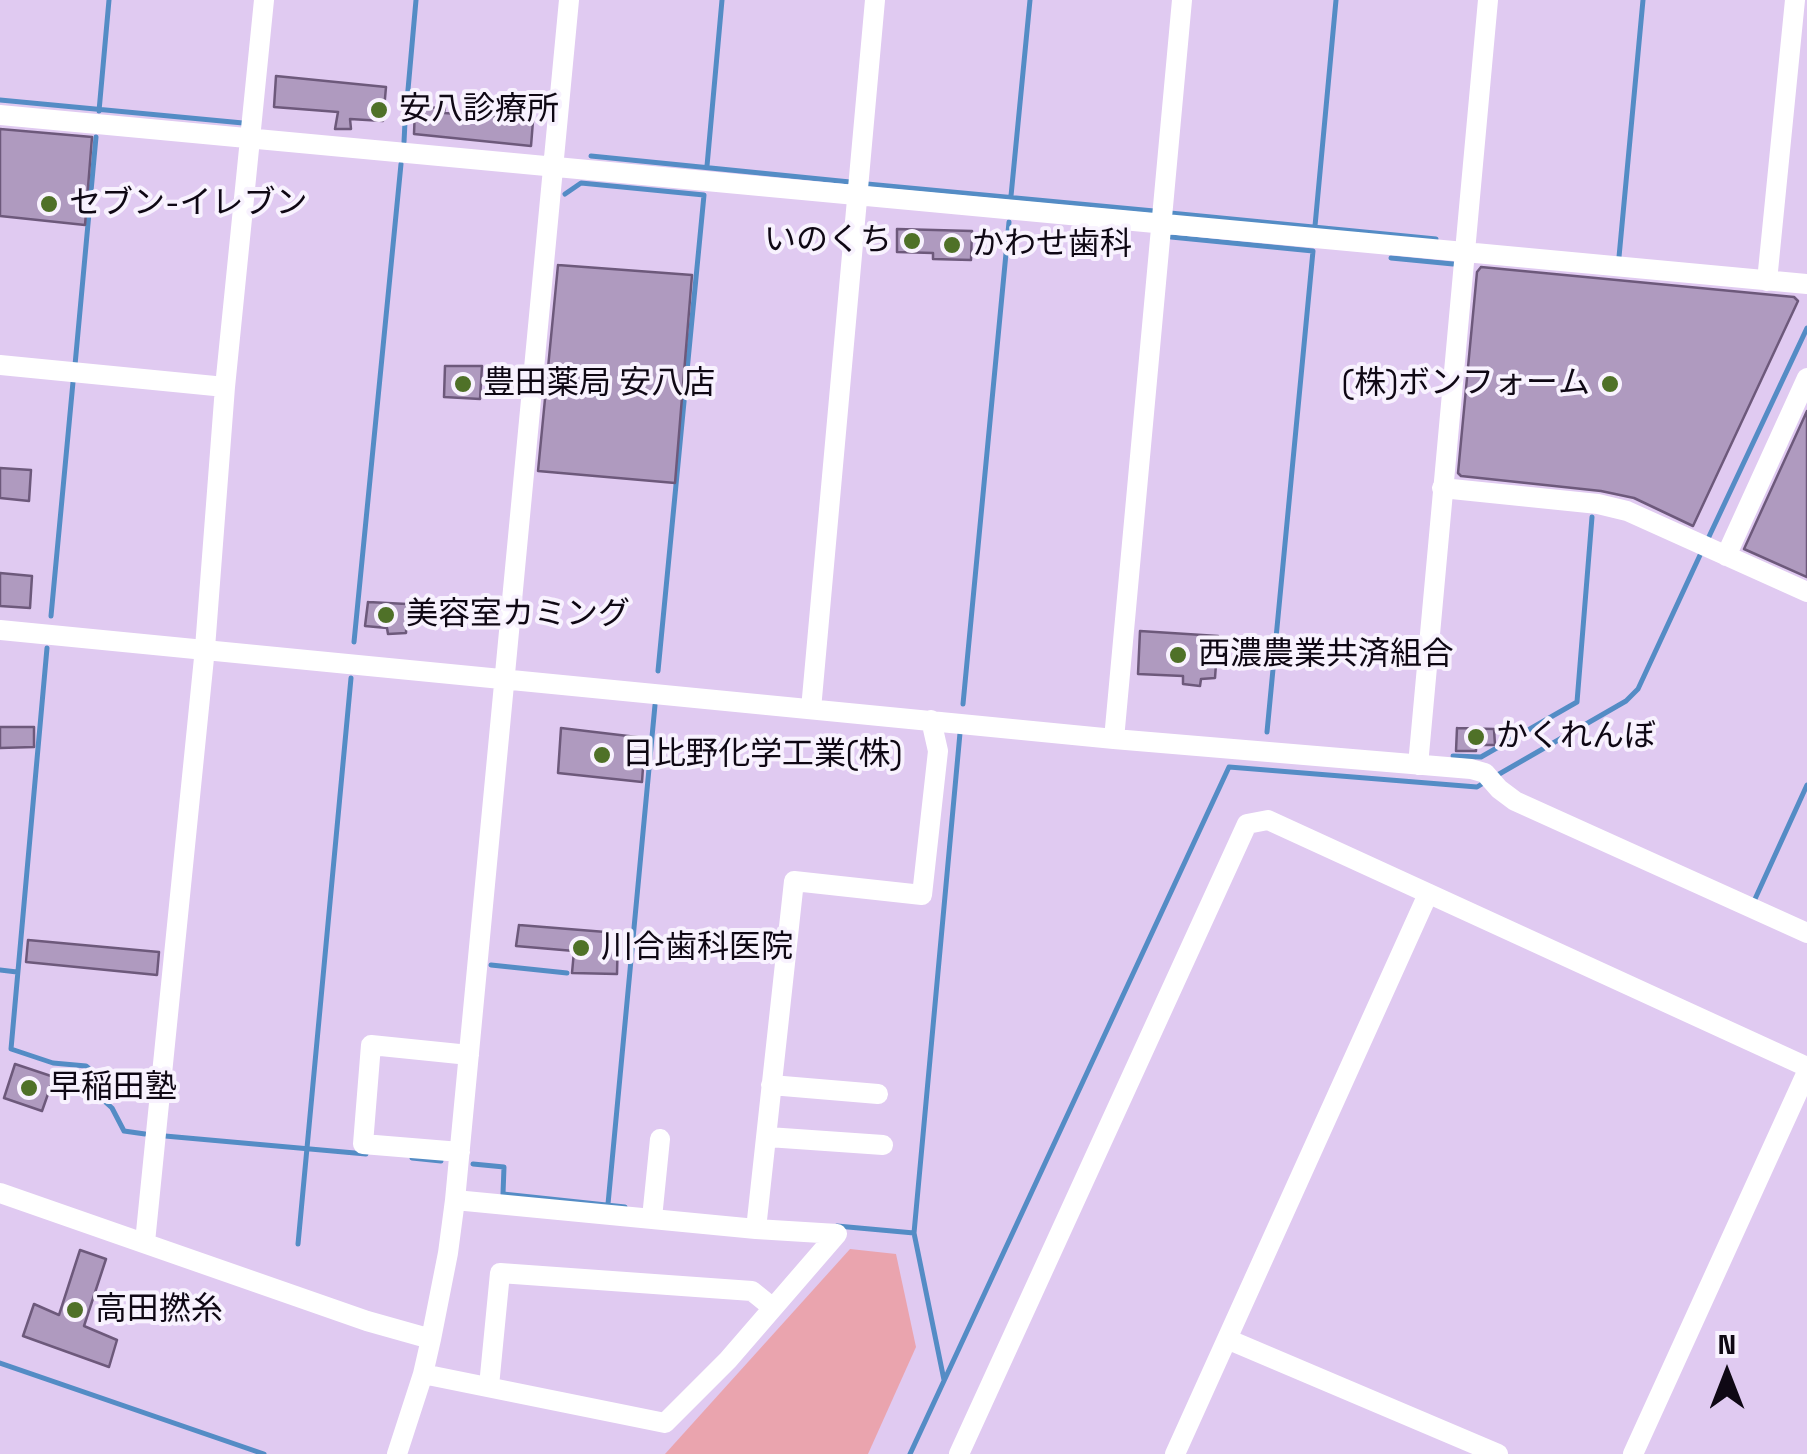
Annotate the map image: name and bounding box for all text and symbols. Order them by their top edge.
place label: 安八診療所 [399,91,559,129]
marker: 安八診療所 [368,99,390,121]
place label: セブン-イレブン [69,185,308,223]
marker: セブン-イレブン [38,193,60,215]
place label: いのくち [764,222,892,260]
place label: かわせ歯科 [972,226,1132,264]
marker: いのくち [901,230,923,252]
marker: かわせ歯科 [941,234,963,256]
place label: 豊田薬局 安八店 [483,365,715,403]
place label: (株)ボンフォーム [1342,365,1590,403]
marker: 豊田薬局 安八店 [452,373,474,395]
marker: (株)ボンフォーム [1599,373,1621,395]
place label: 美容室カミング [406,596,630,634]
marker: 美容室カミング [375,604,397,626]
place label: 西濃農業共済組合 [1198,636,1454,674]
marker: 西濃農業共済組合 [1167,644,1189,666]
place label: かくれんぼ [1496,718,1656,756]
marker: かくれんぼ [1465,726,1487,748]
place label: 日比野化学工業(株) [622,736,902,774]
marker: 日比野化学工業(株) [591,744,613,766]
place label: 川合歯科医院 [601,929,793,967]
marker: 川合歯科医院 [570,937,592,959]
place label: 早稲田塾 [49,1069,177,1107]
marker: 早稲田塾 [18,1077,40,1099]
place label: 高田撚糸 [95,1291,223,1329]
marker: 高田撚糸 [64,1299,86,1321]
north arrow [1677,1324,1777,1424]
text: N [1718,1326,1736,1362]

